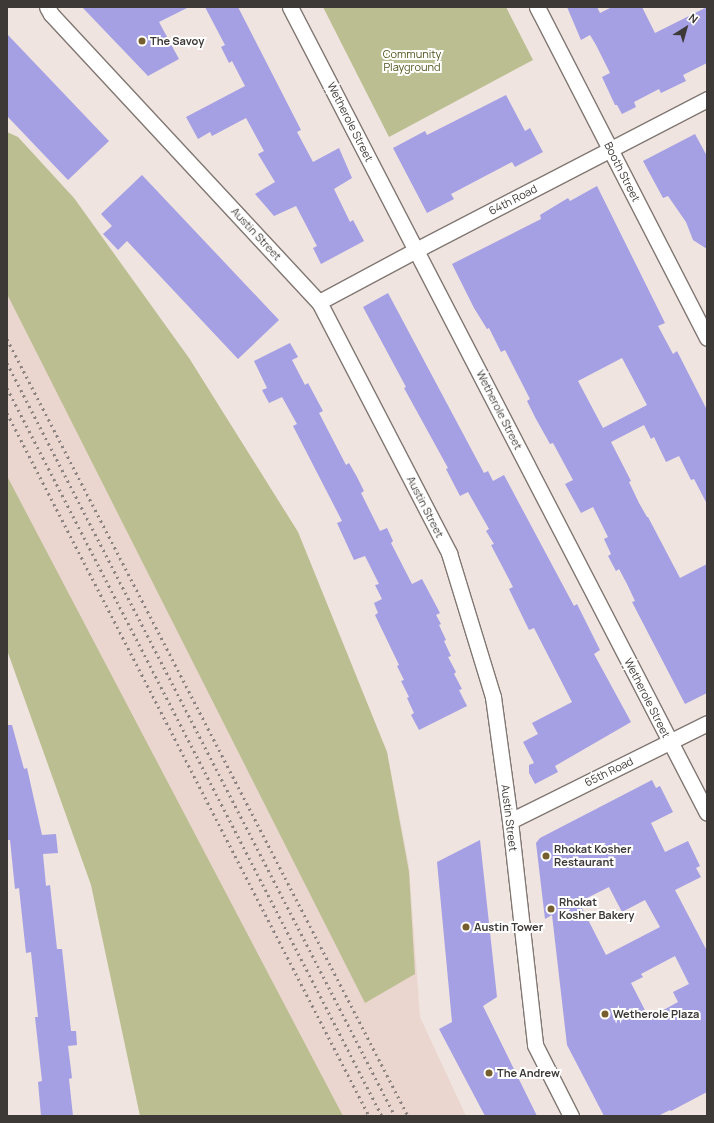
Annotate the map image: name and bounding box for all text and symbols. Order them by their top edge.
north arrow [666,8,706,48]
text: N [686,10,701,26]
place label: The Savoy [150,34,204,48]
marker: The Savoy [137,36,147,46]
park label: Community Playground [383,48,441,74]
street label: Wetherole Street [324,80,376,164]
street label: Booth Street [601,140,643,204]
street label: 64th Road [487,182,539,218]
street label: Austin Street [228,205,284,263]
street label: Wetherole Street [473,368,525,452]
street label: Austin Street [404,474,446,540]
street label: Wetherole Street [621,656,673,740]
street label: 65th Road [583,755,635,789]
street label: Austin Street [498,784,520,852]
place label: Rhokat Kosher Restaurant [554,843,631,869]
marker: Rhokat Kosher Restaurant [541,851,551,861]
place label: Rhokat Kosher Bakery [559,896,634,922]
marker: Rhokat Kosher Bakery [546,904,556,914]
place label: Austin Tower [474,920,543,934]
marker: Austin Tower [461,922,471,932]
place label: Wetherole Plaza [613,1007,699,1021]
marker: Wetherole Plaza [600,1009,610,1019]
place label: The Andrew [497,1066,560,1080]
marker: The Andrew [484,1068,494,1078]

